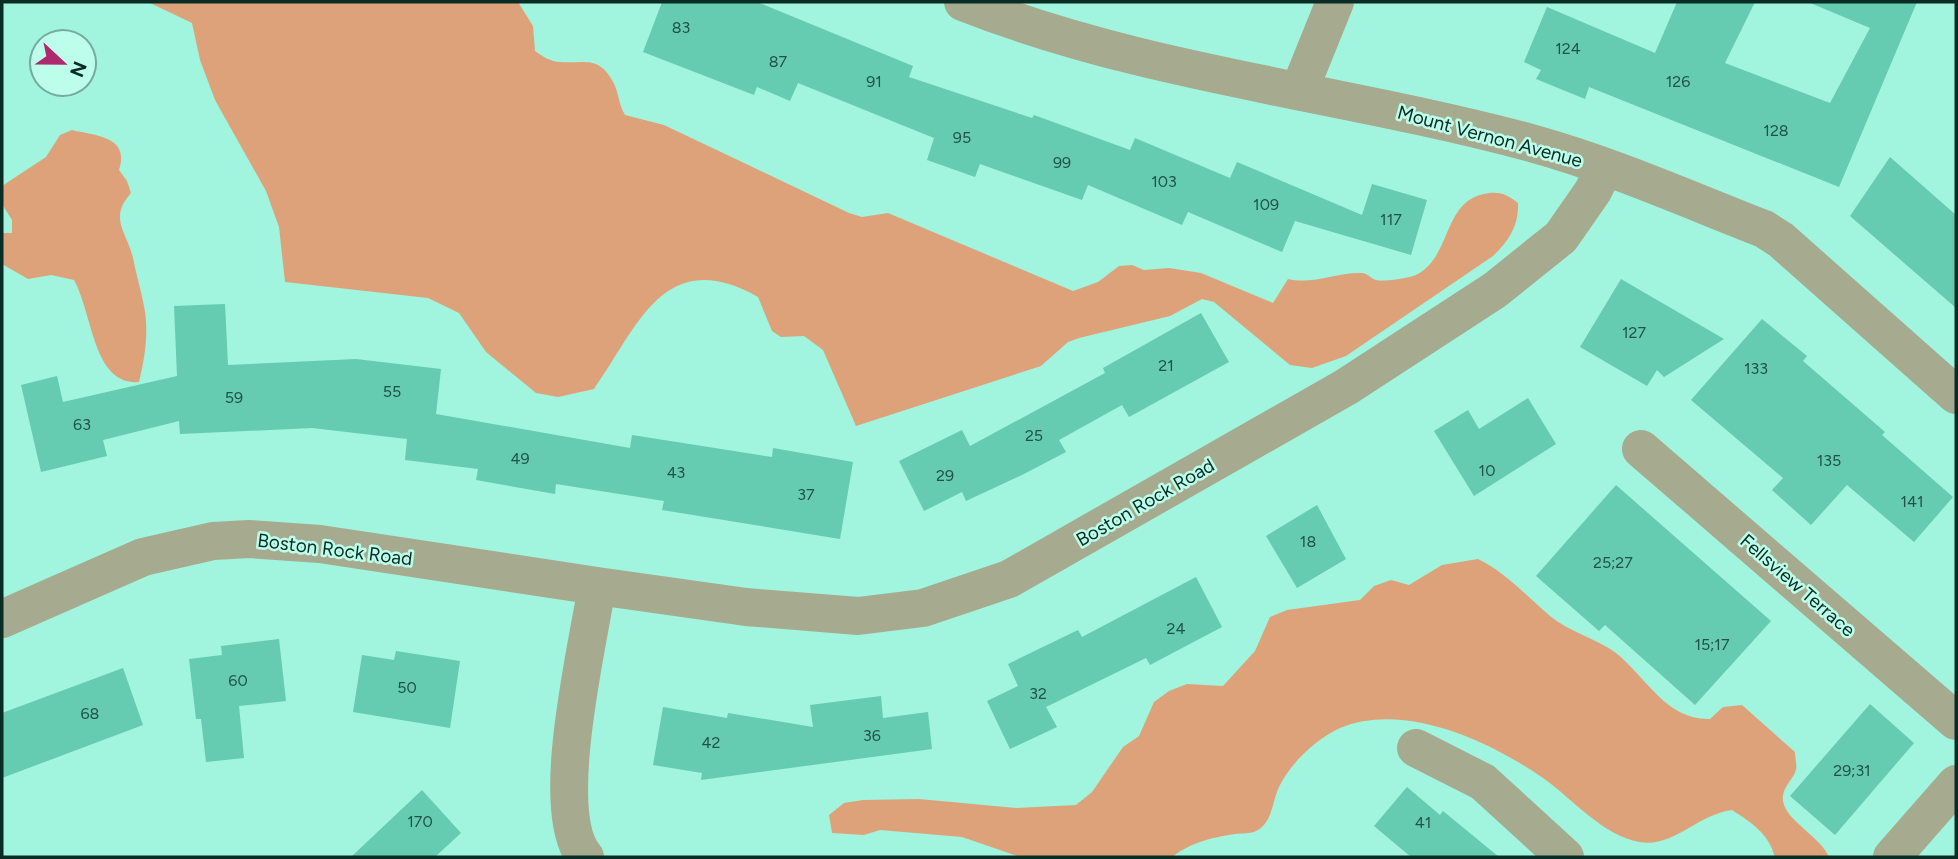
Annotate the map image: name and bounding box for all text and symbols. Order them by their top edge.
house number: 83 [672,18,690,37]
north arrow [28,28,98,98]
house number: 124 [1555,39,1581,58]
house number: 87 [769,52,788,71]
text: N [65,58,92,80]
house number: 91 [866,72,882,91]
house number: 126 [1666,72,1690,91]
street label: Mount Vernon Avenue [1395,101,1585,172]
house number: 128 [1763,121,1789,140]
house number: 95 [953,128,971,147]
house number: 99 [1053,153,1071,172]
house number: 103 [1151,172,1177,191]
house number: 109 [1253,195,1279,214]
house number: 117 [1380,210,1402,229]
house number: 127 [1622,323,1646,342]
house number: 21 [1158,356,1174,375]
house number: 133 [1744,359,1768,378]
house number: 55 [383,382,401,401]
house number: 59 [225,388,243,407]
house number: 63 [73,415,91,434]
house number: 25 [1025,426,1043,445]
house number: 49 [511,449,530,468]
house number: 135 [1817,451,1841,470]
street label: Boston Rock Road [1072,454,1218,551]
house number: 10 [1479,461,1495,480]
house number: 43 [667,463,685,482]
house number: 29 [936,466,954,485]
house number: 37 [797,485,815,504]
house number: 141 [1900,492,1924,511]
street label: Boston Rock Road [256,529,414,570]
street label: Fellsview Terrace [1736,529,1860,642]
house number: 18 [1300,532,1316,551]
house number: 25;27 [1593,553,1633,572]
house number: 24 [1167,619,1185,638]
house number: 15;17 [1694,635,1730,654]
house number: 60 [228,671,248,690]
house number: 50 [397,678,417,697]
house number: 32 [1029,684,1047,703]
house number: 68 [81,704,99,723]
house number: 36 [863,726,881,745]
house number: 42 [702,733,720,752]
house number: 29;31 [1833,761,1871,780]
house number: 170 [407,812,433,831]
house number: 41 [1415,813,1431,832]

